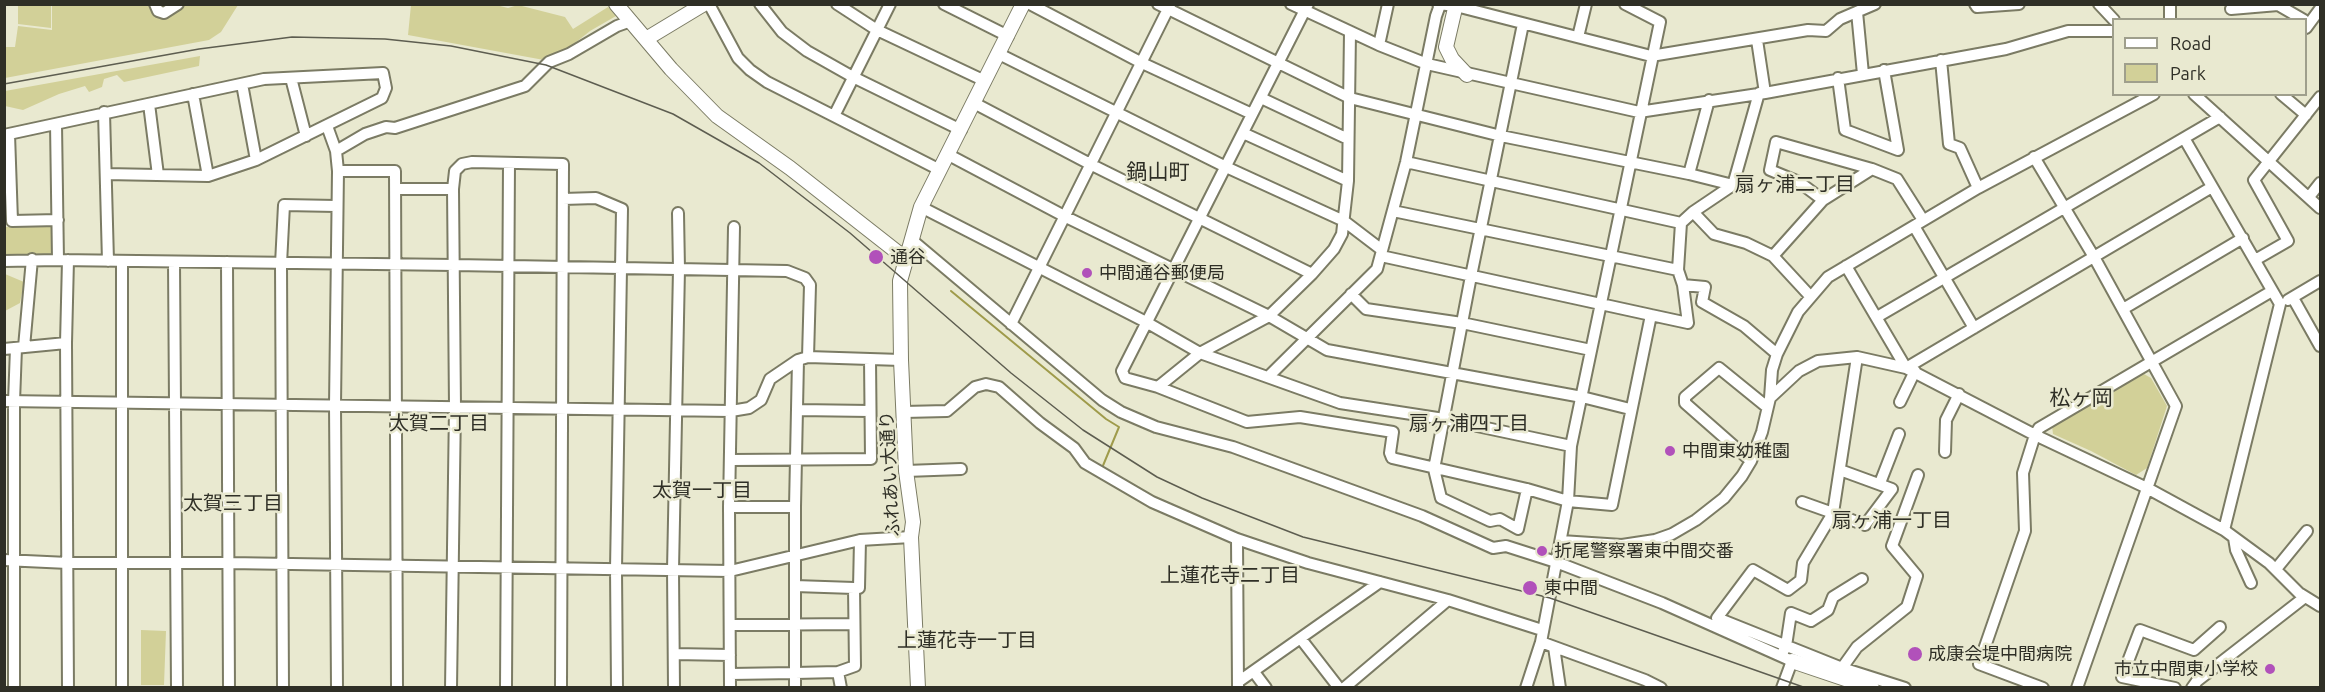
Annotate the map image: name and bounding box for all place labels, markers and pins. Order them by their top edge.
place label: 通谷 [890,246,926,268]
marker: 通谷 [867,248,885,266]
place label: 中間通谷郵便局 [1099,262,1225,284]
marker: 中間通谷郵便局 [1080,266,1094,280]
place label: 中間東幼稚園 [1682,440,1790,462]
marker: 中間東幼稚園 [1663,444,1677,458]
place label: 折尾警察署東中間交番 [1554,540,1734,562]
marker: 折尾警察署東中間交番 [1535,544,1549,558]
place label: 東中間 [1544,577,1598,599]
marker: 東中間 [1521,579,1539,597]
place label: 成康会堤中間病院 [1928,643,2072,665]
marker: 成康会堤中間病院 [1906,645,1924,663]
place label: 市立中間東小学校 [2114,658,2258,680]
marker: 市立中間東小学校 [2263,662,2277,676]

